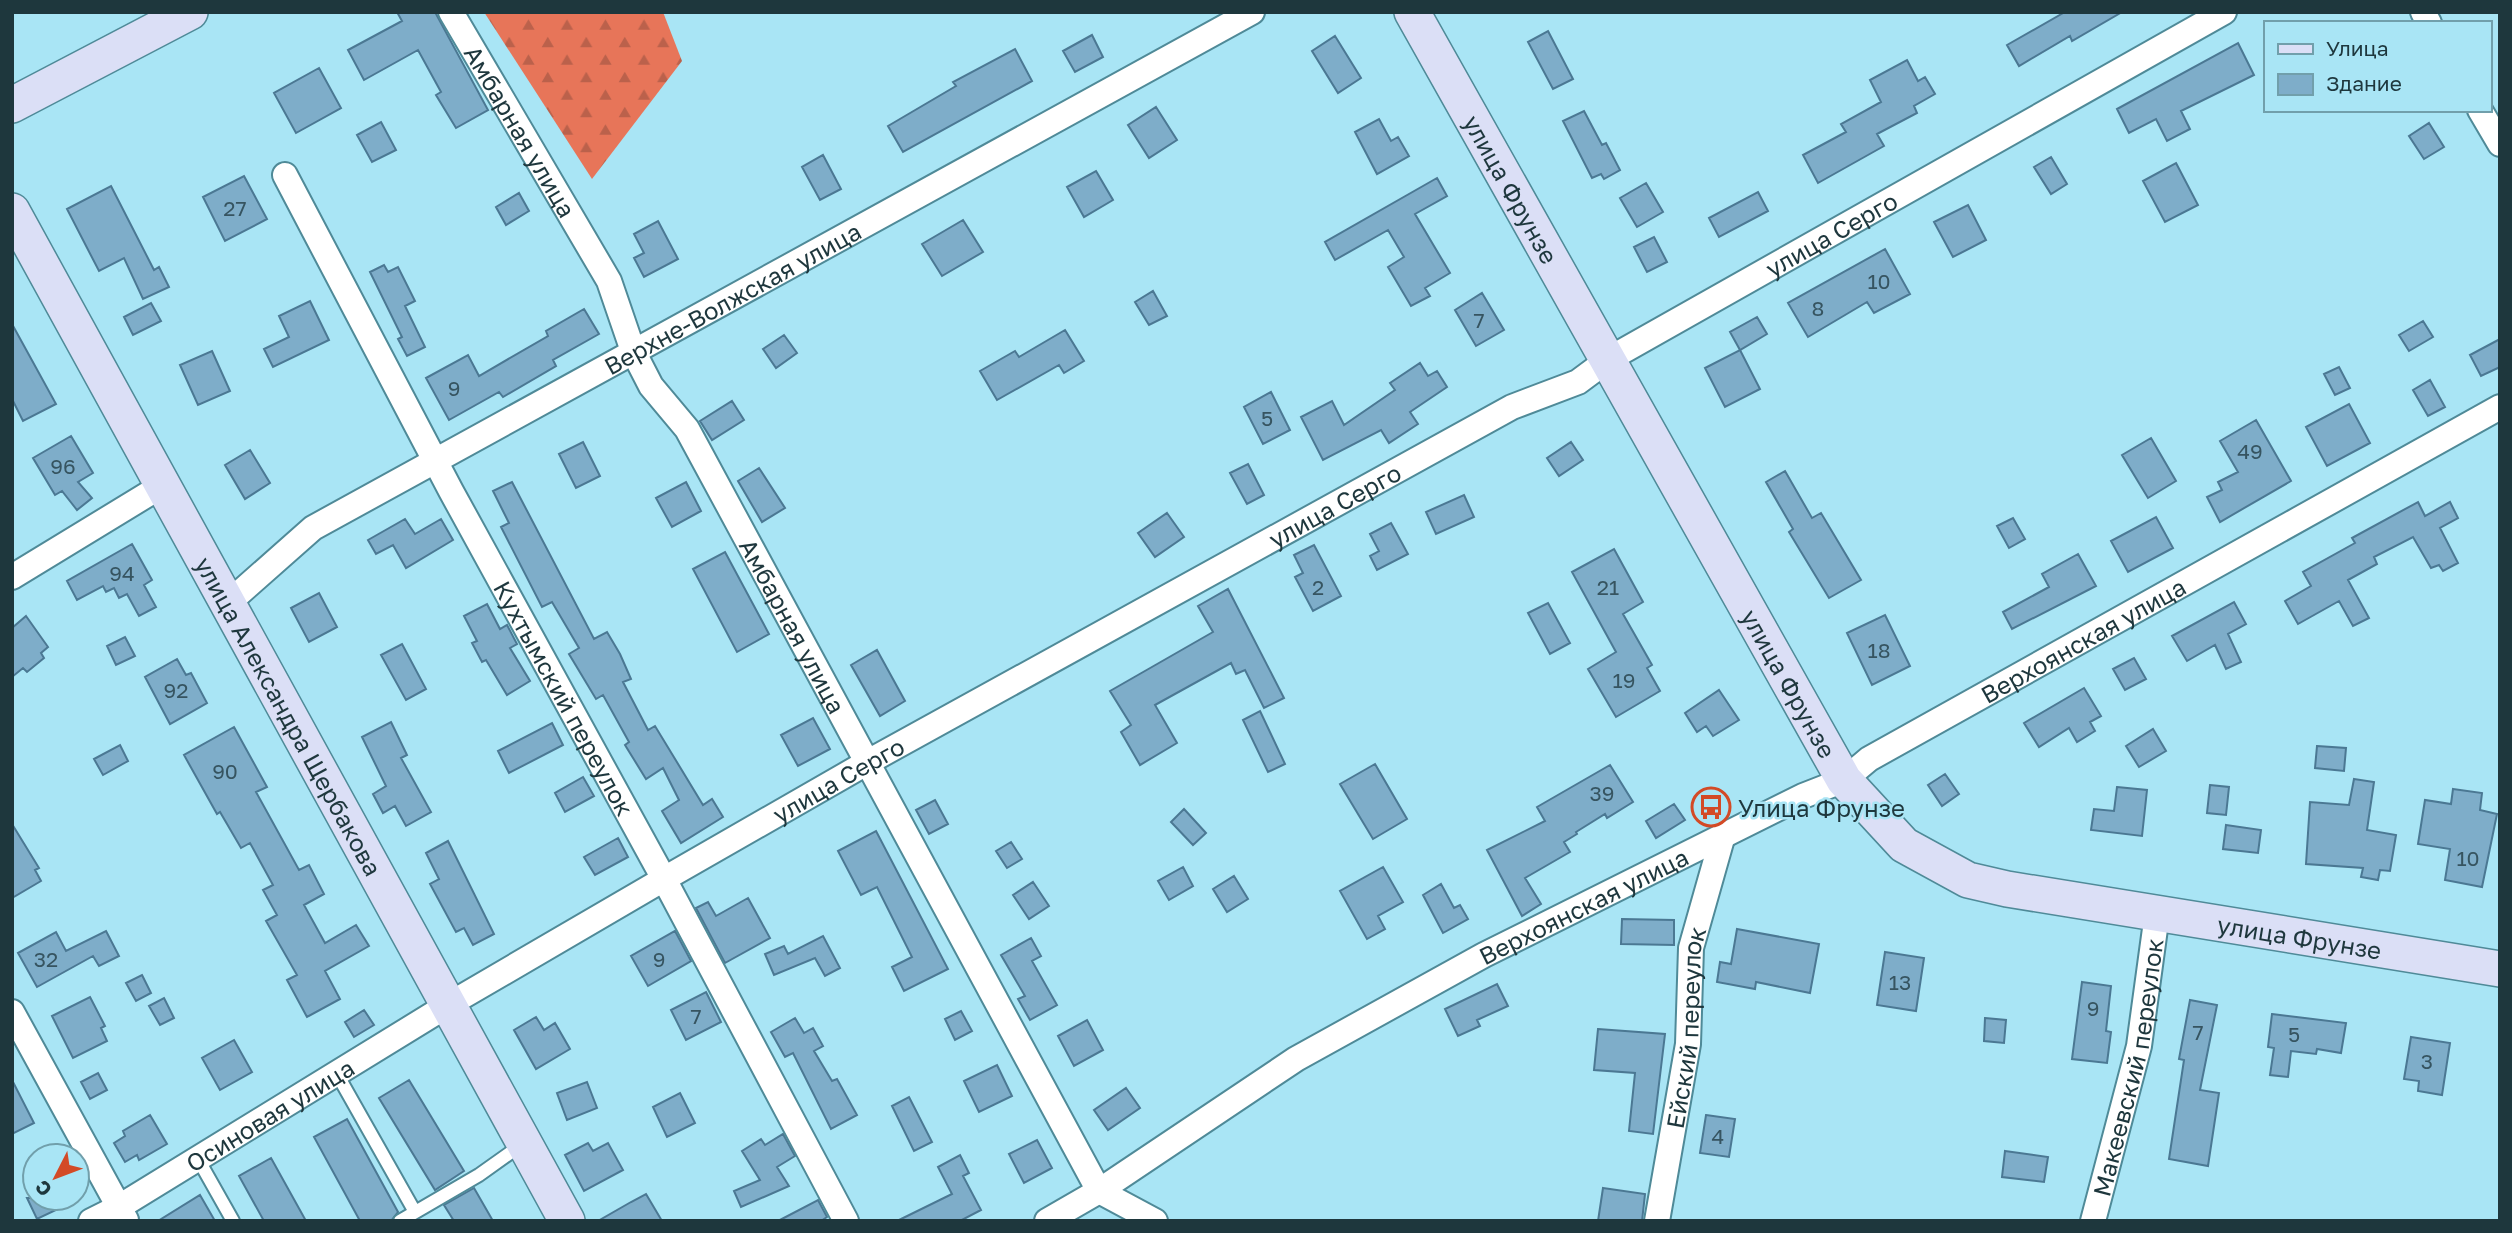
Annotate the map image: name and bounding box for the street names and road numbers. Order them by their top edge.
street label: Амбарная улица [459,40,583,222]
street label: улица Фрунзе [1458,110,1565,268]
street label: улица Серго [1760,185,1902,282]
street label: Верхне-Волжская улица [599,216,866,380]
street label: улица Серго [1263,457,1405,553]
street label: Амбарная улица [734,533,852,718]
street label: улица Александра Щербакова [190,551,389,880]
street label: Верхоянская улица [1975,571,2190,708]
street label: Кухтымский переулок [489,576,641,820]
street label: улица Фрунзе [1736,604,1843,763]
street label: улица Серго [767,731,909,828]
street label: Верхоянская улица [1474,841,1693,970]
street label: улица Фрунзе [2215,909,2384,964]
street label: Ейский переулок [1659,923,1711,1131]
street label: Макеевский переулок [2086,936,2168,1199]
street label: Осиновая улица [180,1052,359,1177]

